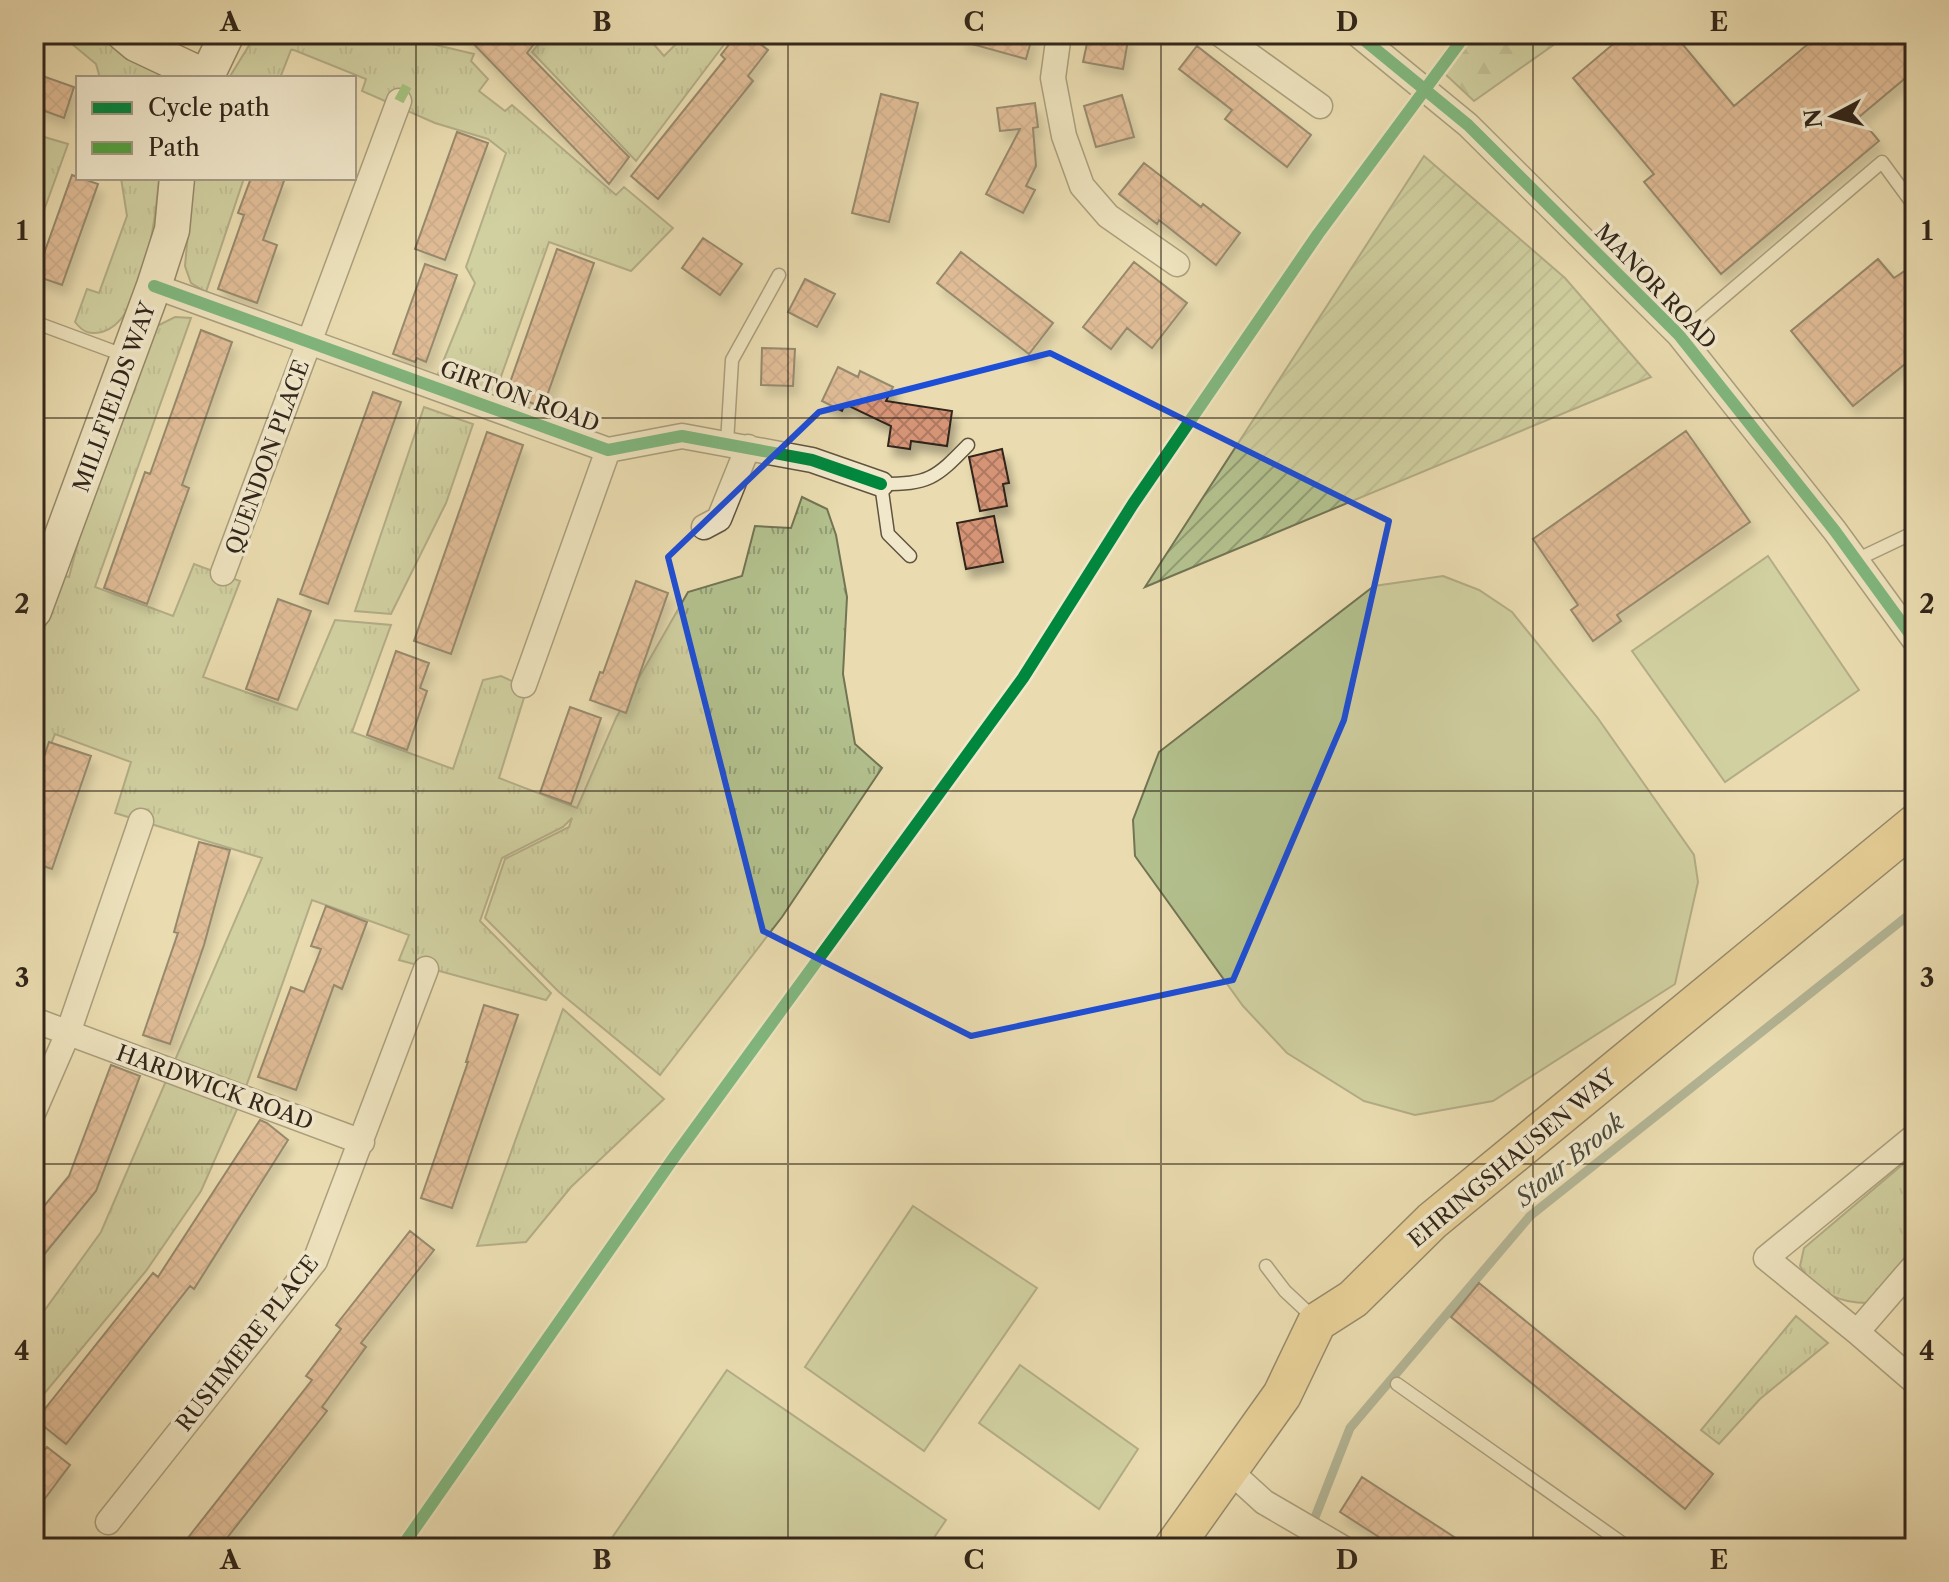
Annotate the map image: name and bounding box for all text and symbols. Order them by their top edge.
text: A [219,6,241,38]
text: B [592,6,612,38]
text: C [964,6,984,38]
text: D [1336,6,1358,38]
text: E [1710,6,1728,38]
legend [76,76,356,180]
north arrow [1793,76,1873,156]
text: Cycle path [148,93,270,122]
text: N [1799,107,1828,130]
text: Path [148,133,200,162]
text: 1 [16,215,28,247]
text: 1 [1921,215,1933,247]
street label: MANOR ROAD [1589,218,1722,354]
street label: MILLFIELDS WAY [68,298,162,496]
street label: GIRTON ROAD [436,355,603,438]
street label: QUENDON PLACE [220,356,315,558]
text: 2 [14,588,30,620]
text: 2 [1919,588,1935,620]
text: 3 [15,962,29,994]
text: 3 [1920,962,1934,994]
street label: HARDWICK ROAD [113,1039,317,1136]
street label: EHRINGSHAUSEN WAY [1403,1063,1622,1253]
water label: Stour Brook [1508,1107,1630,1213]
street label: RUSHMERE PLACE [170,1250,324,1437]
text: 4 [14,1335,30,1367]
text: 4 [1919,1335,1935,1367]
text: A [219,1544,241,1576]
text: B [592,1544,612,1576]
text: C [964,1544,984,1576]
text: D [1336,1544,1358,1576]
text: E [1710,1544,1728,1576]

